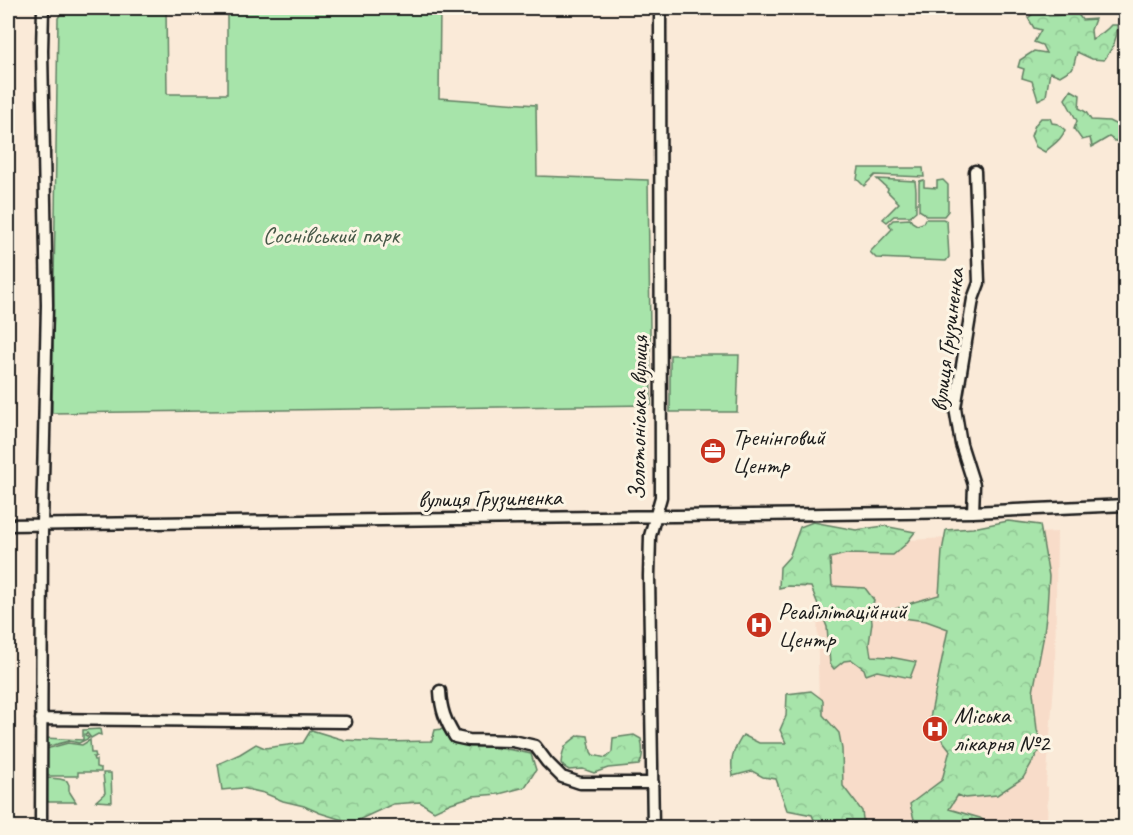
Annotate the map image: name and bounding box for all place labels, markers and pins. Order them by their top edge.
place label: Тренінговий Центр [732,422,827,480]
office icon: Тренінговий Центр [698,436,728,466]
place label: Реабілітаційний Центр [778,596,909,654]
hospital icon: Реабілітаційний Центр [744,610,774,640]
place label: Міська лікарня №2 [954,700,1051,758]
hospital icon: Міська лікарня №2 [920,714,950,744]

